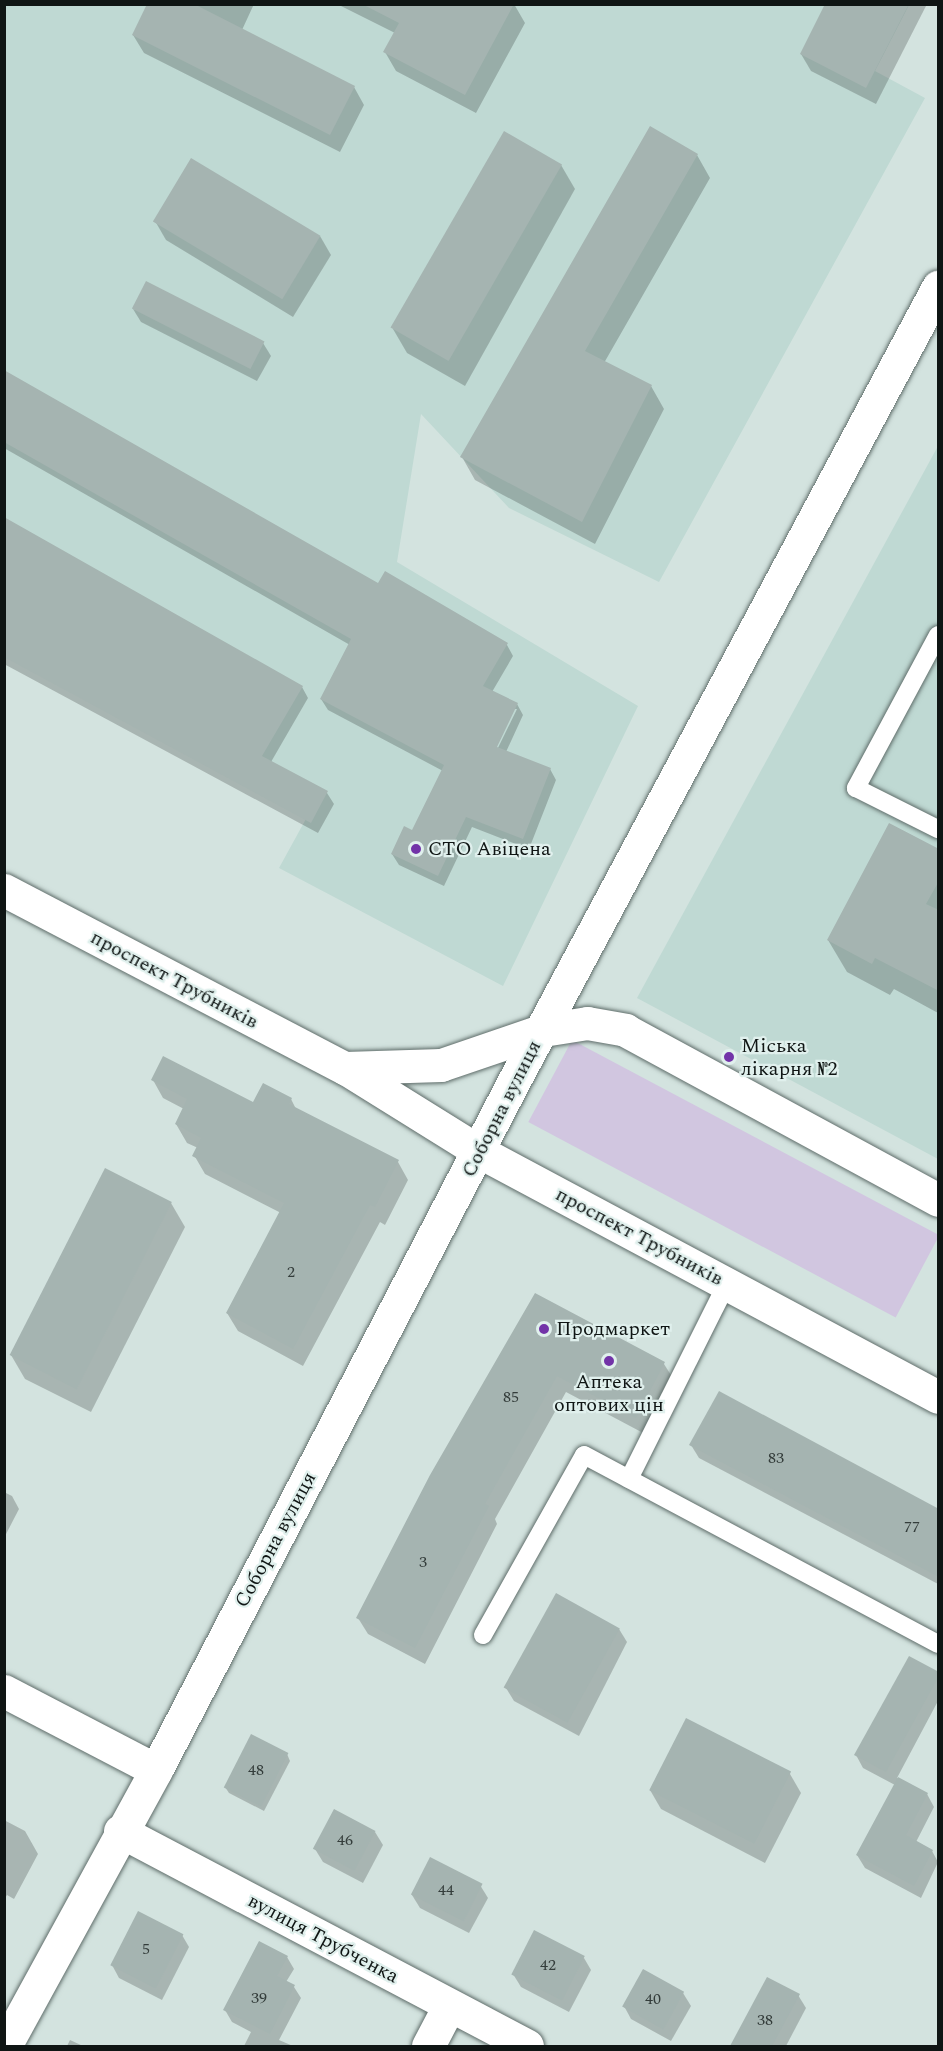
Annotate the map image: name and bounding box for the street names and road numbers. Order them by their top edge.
street label: проспект Трубників [86,926,262,1034]
street label: Соборна вулиця [457,1037,547,1181]
street label: проспект Трубників [551,1183,727,1291]
street label: Соборна вулиця [230,1468,322,1612]
street label: вулиця Трубченка [243,1889,403,1989]

